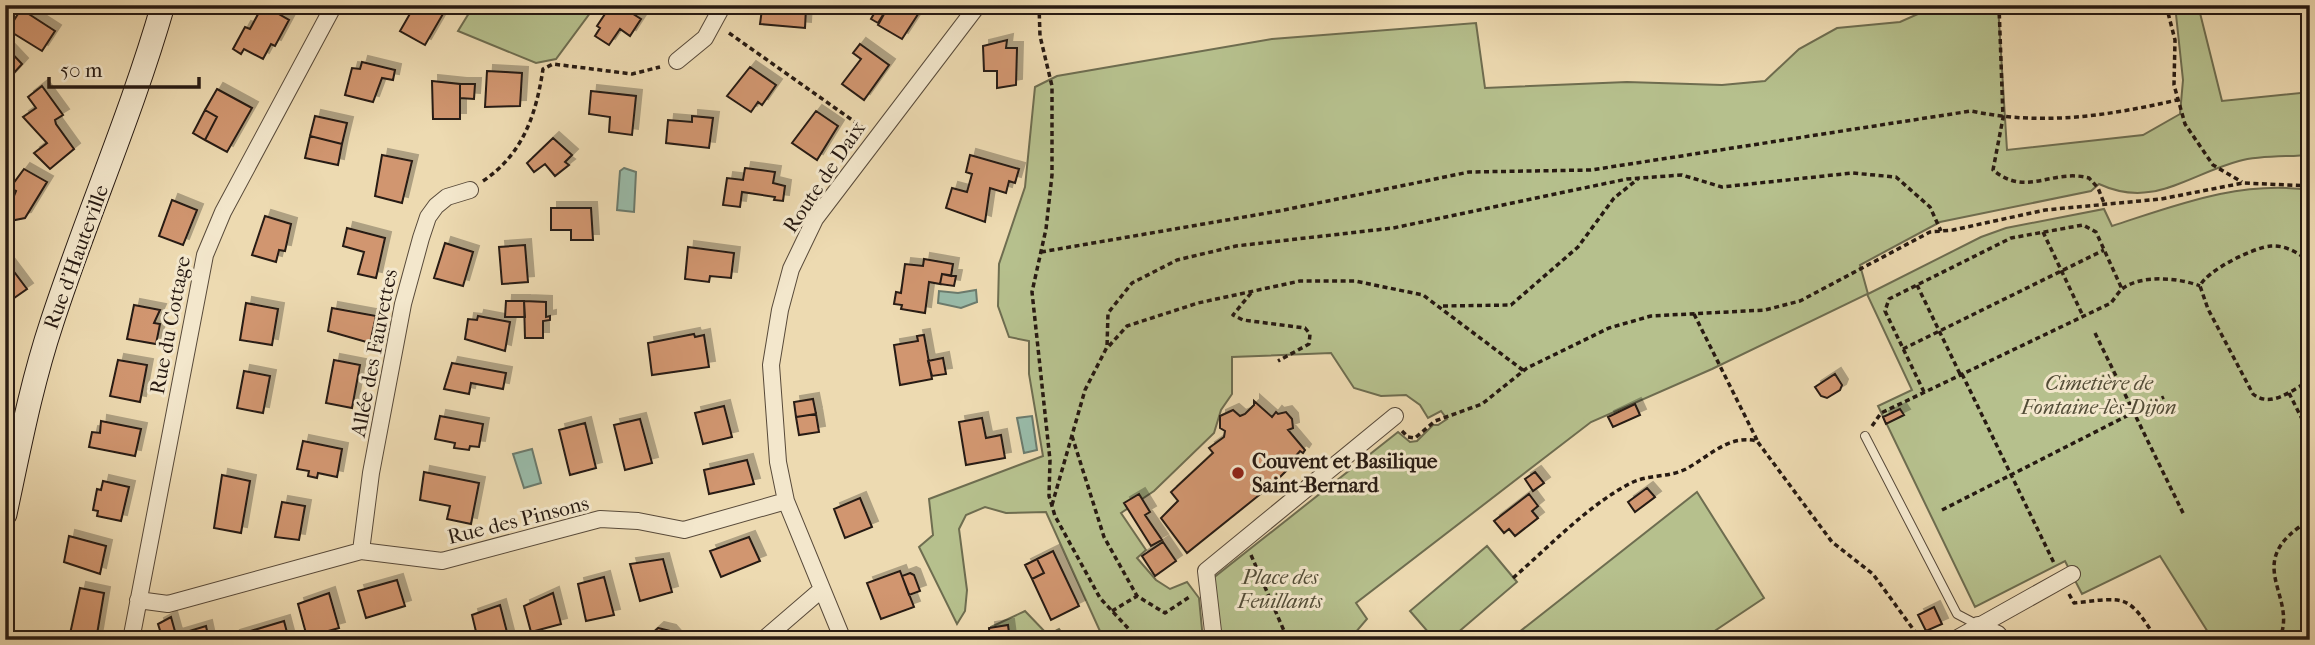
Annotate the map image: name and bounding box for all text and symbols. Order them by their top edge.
scale bar [49,46,200,90]
text: 50 m [60,58,103,82]
street label: Route de Daix [778,117,870,237]
street label: Rue d'Hauteville [39,182,113,332]
street label: Rue du Cottage [145,254,195,396]
street label: Allée des Fauvettes [346,267,402,440]
park label: Cimetière de Fontaine-lès-Dijon [2020,371,2177,419]
place label: Couvent et Basilique Saint-Bernard [1252,449,1438,497]
marker: Couvent et Basilique Saint-Bernard [1230,465,1246,481]
street label: Rue des Pinsons [445,491,591,549]
park label: Place des Feuillants [1237,565,1323,613]

